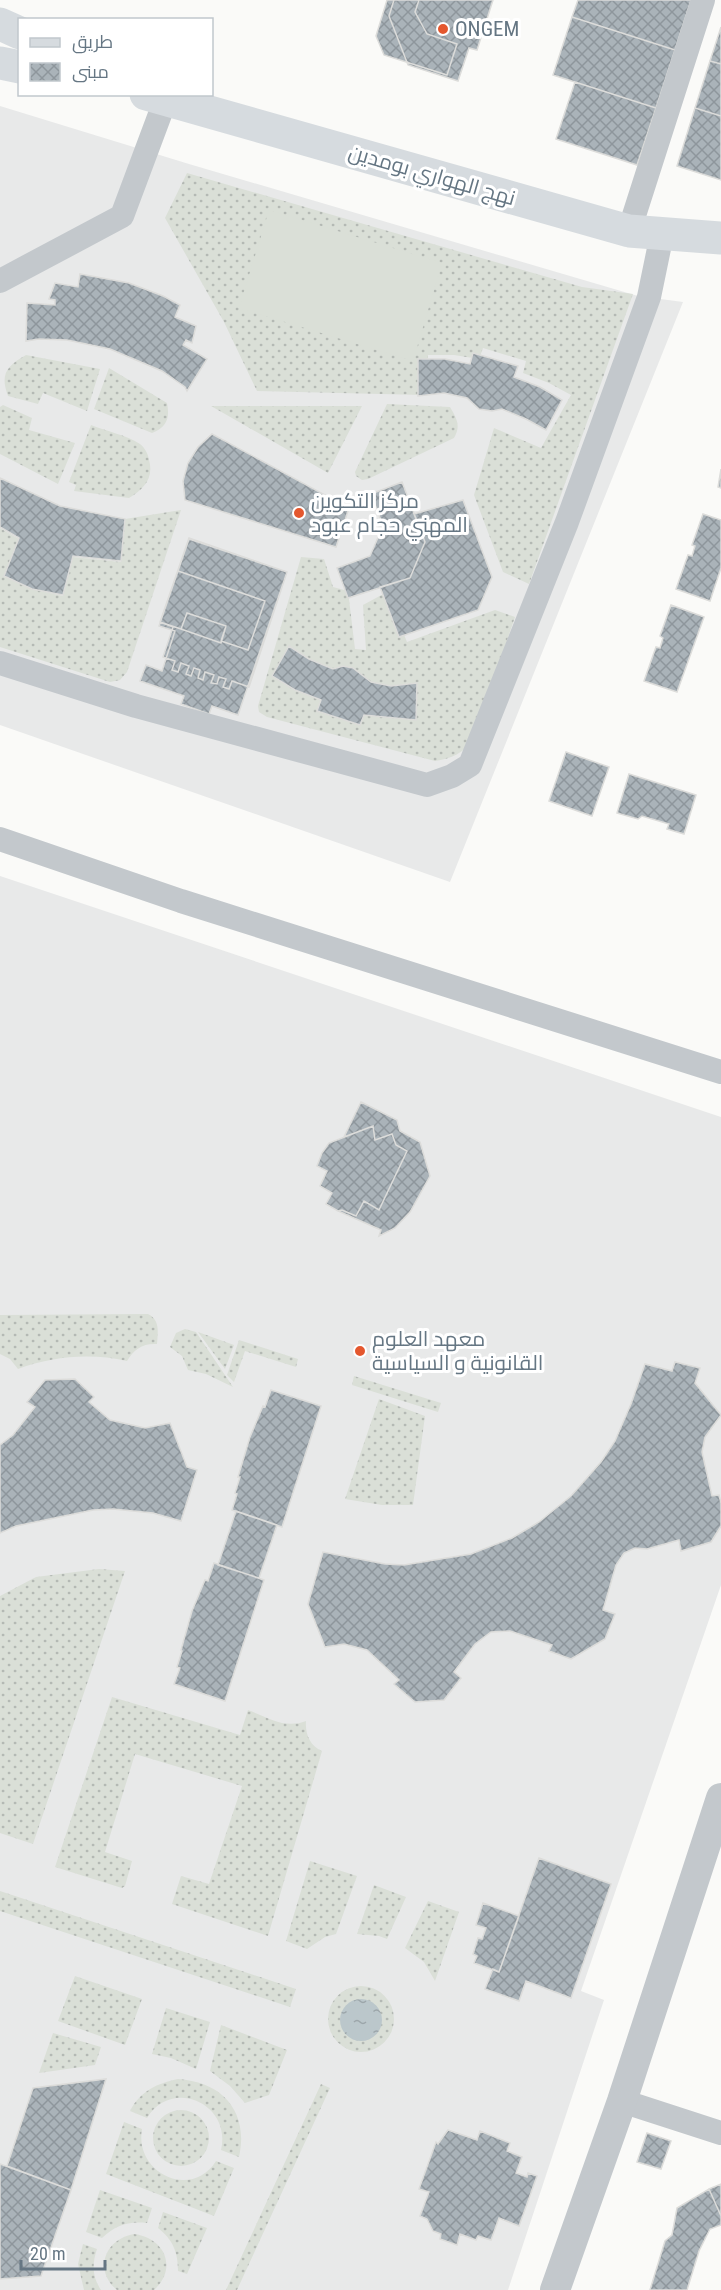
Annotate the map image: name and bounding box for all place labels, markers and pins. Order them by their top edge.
place label: ONGEM [455,17,519,41]
marker: ONGEM [436,22,450,36]
place label: مركز التكوين المهني حجام عبود [311,489,468,541]
marker: مركز التكوين المهني حجام عبود [292,506,306,520]
place label: معهد العلوم القانونية و السياسية [372,1327,543,1375]
marker: معهد العلوم القانونية و السياسية [353,1344,367,1358]

